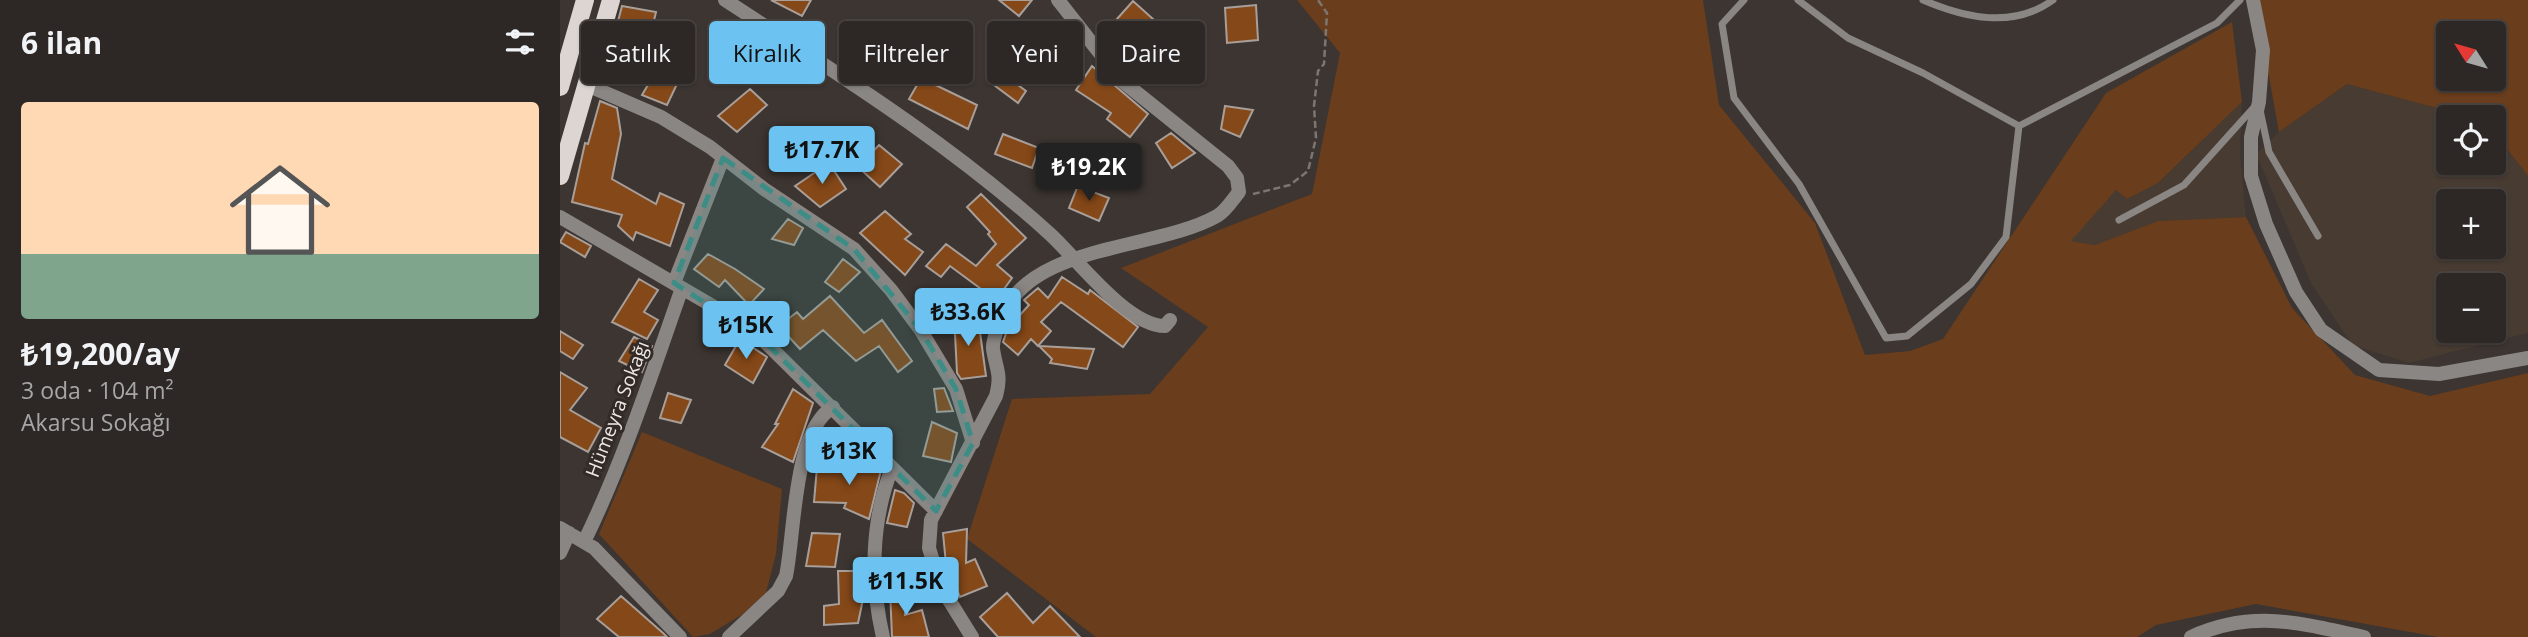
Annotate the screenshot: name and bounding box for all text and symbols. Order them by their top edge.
chip: Satılık [581,21,695,84]
chip: Kiralık [709,21,825,84]
chip: Filtreler [839,21,973,84]
chip: Yeni [987,21,1083,84]
chip: Daire [1097,21,1205,84]
north arrow [2436,21,2506,91]
map controls [2436,21,2506,343]
text: 6 ilan [21,22,102,63]
icon: filters [501,23,539,61]
button: locate [2436,105,2506,175]
pin: ₺17.7K [765,127,879,186]
text: ₺17.7K [785,133,859,165]
pin: ₺19.2K [1032,144,1146,203]
icon: home [217,147,343,273]
text: ₺19.2K [1052,150,1126,182]
button: + [2436,189,2506,259]
button: − [2436,273,2506,343]
pin: ₺33.6K [911,288,1025,348]
text: ₺33.6K [931,295,1005,327]
pin: ₺15K [705,302,787,361]
text: ₺15K [719,308,773,340]
text: ₺19,200/ay [21,333,180,374]
street label: Hümeyra Sokağı [579,337,655,481]
text: 3 oda · 104 m² [21,374,174,406]
text: Akarsu Sokağı [21,406,170,438]
pin: ₺13K [808,428,890,487]
text: ₺13K [822,434,876,466]
pin: ₺11.5K [849,558,963,617]
text: ₺11.5K [869,564,943,596]

